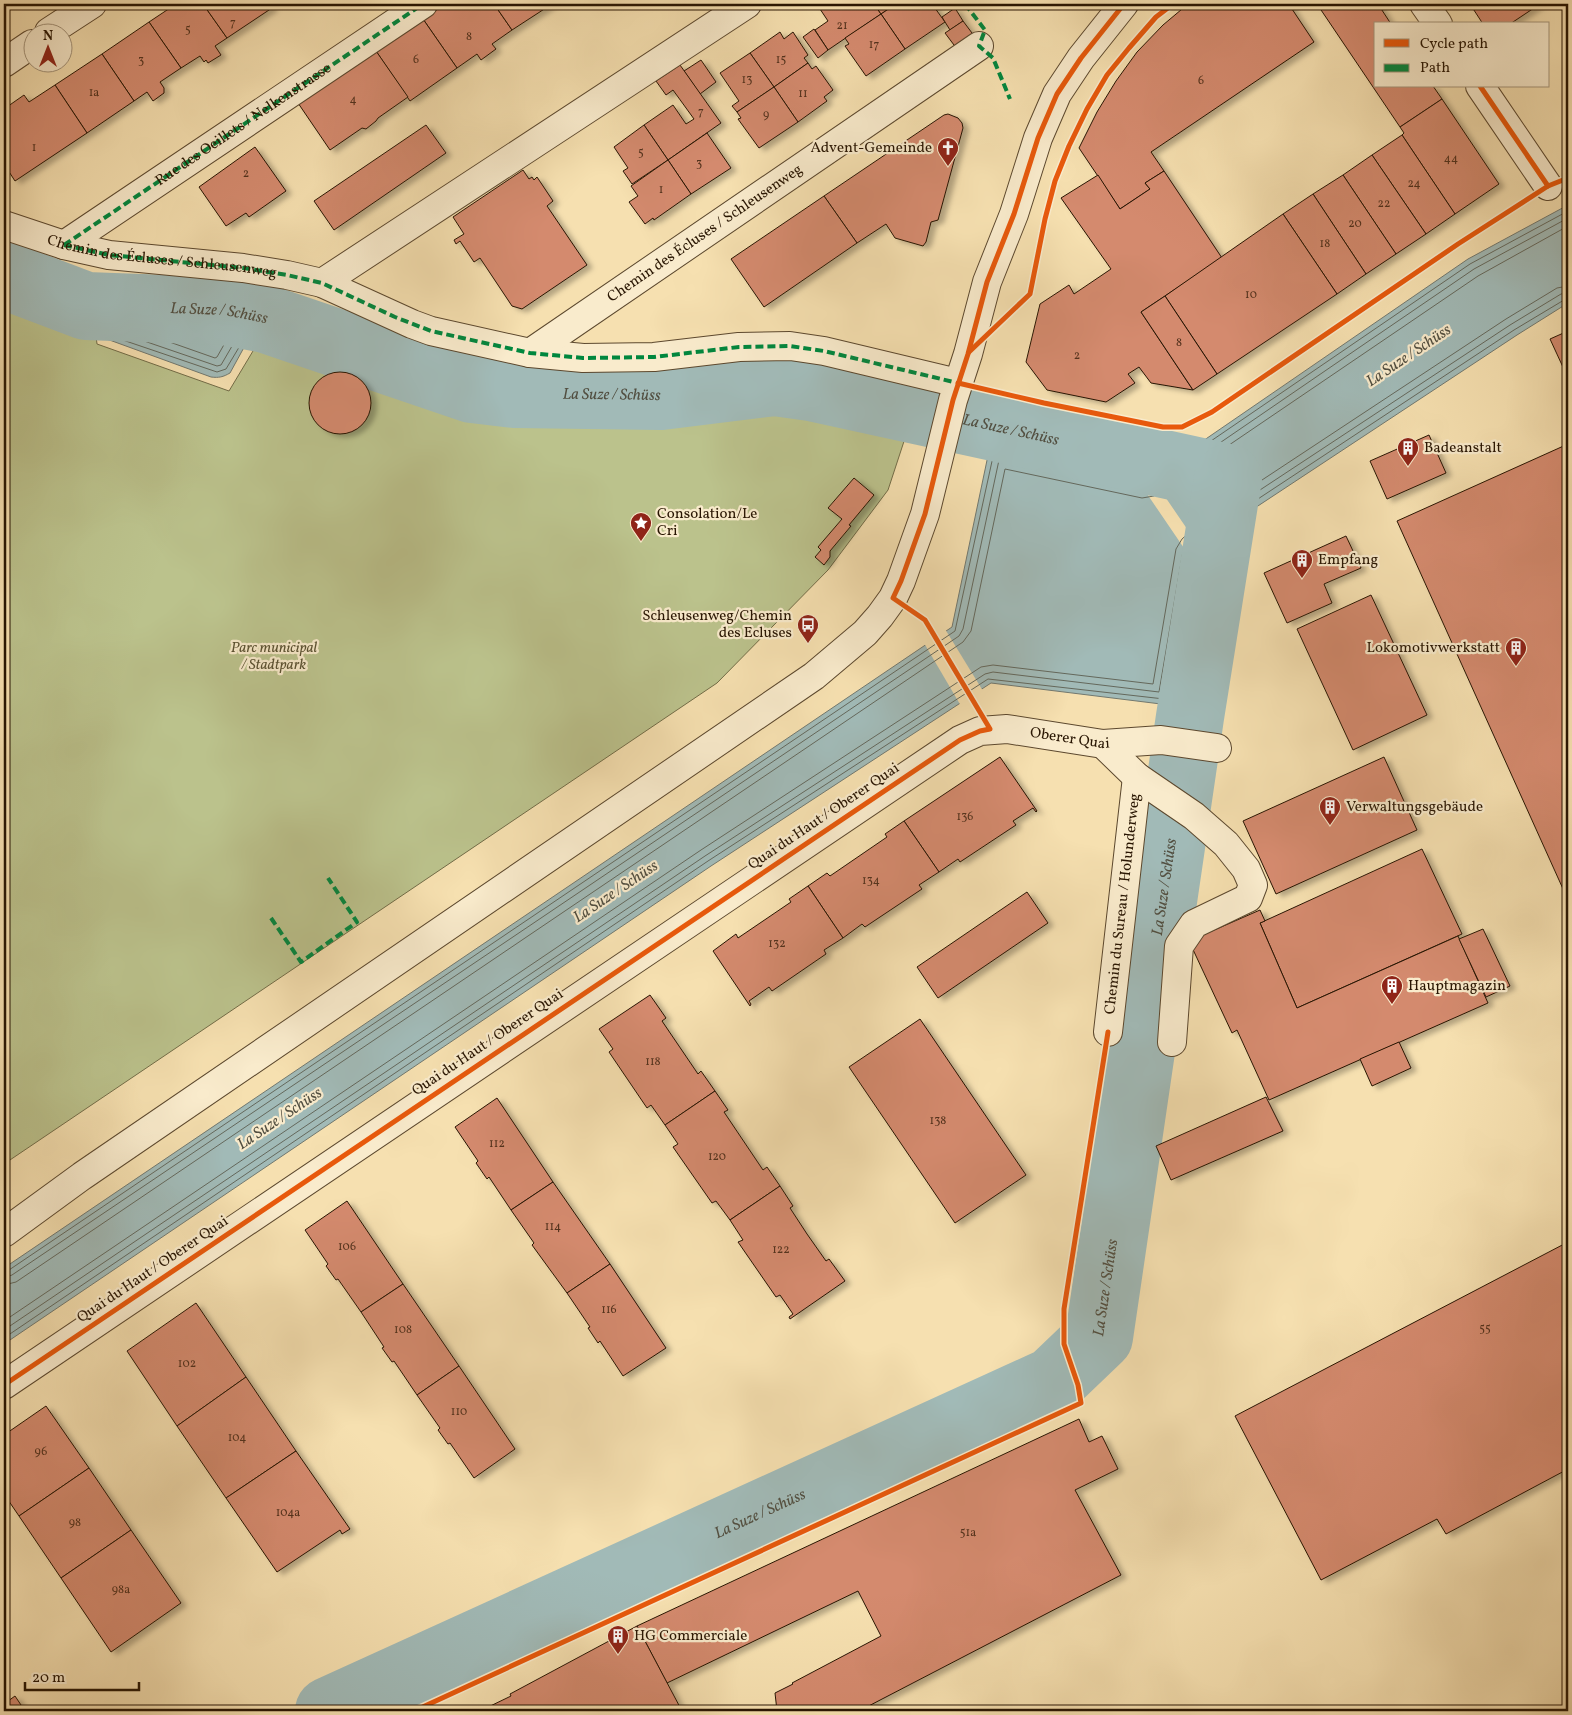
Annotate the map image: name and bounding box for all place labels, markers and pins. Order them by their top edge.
church icon: Advent-Gemeinde [936,136,960,167]
place label: Advent-Gemeinde [810,138,932,159]
building icon: Badeanstalt [1396,436,1420,467]
place label: Badeanstalt [1424,438,1502,459]
place label: Consolation/Le Cri [657,504,757,542]
place icon: Consolation/Le Cri [629,511,653,542]
building icon: Empfang [1290,548,1314,579]
place label: Empfang [1318,550,1378,571]
place label: Schleusenweg/Chemin des Ecluses [642,606,792,644]
bus stop icon: Schleusenweg/Chemin des Ecluses [796,613,820,644]
building icon: Lokomotivwerkstatt [1504,636,1528,667]
place label: Lokomotivwerkstatt [1367,638,1500,659]
building icon: Verwaltungsgebäude [1318,795,1342,826]
place label: Verwaltungsgebäude [1346,797,1483,818]
building icon: Hauptmagazin [1380,974,1404,1005]
place label: Hauptmagazin [1408,976,1506,997]
building icon: HG Commerciale [606,1624,630,1655]
place label: HG Commerciale [634,1626,747,1647]

